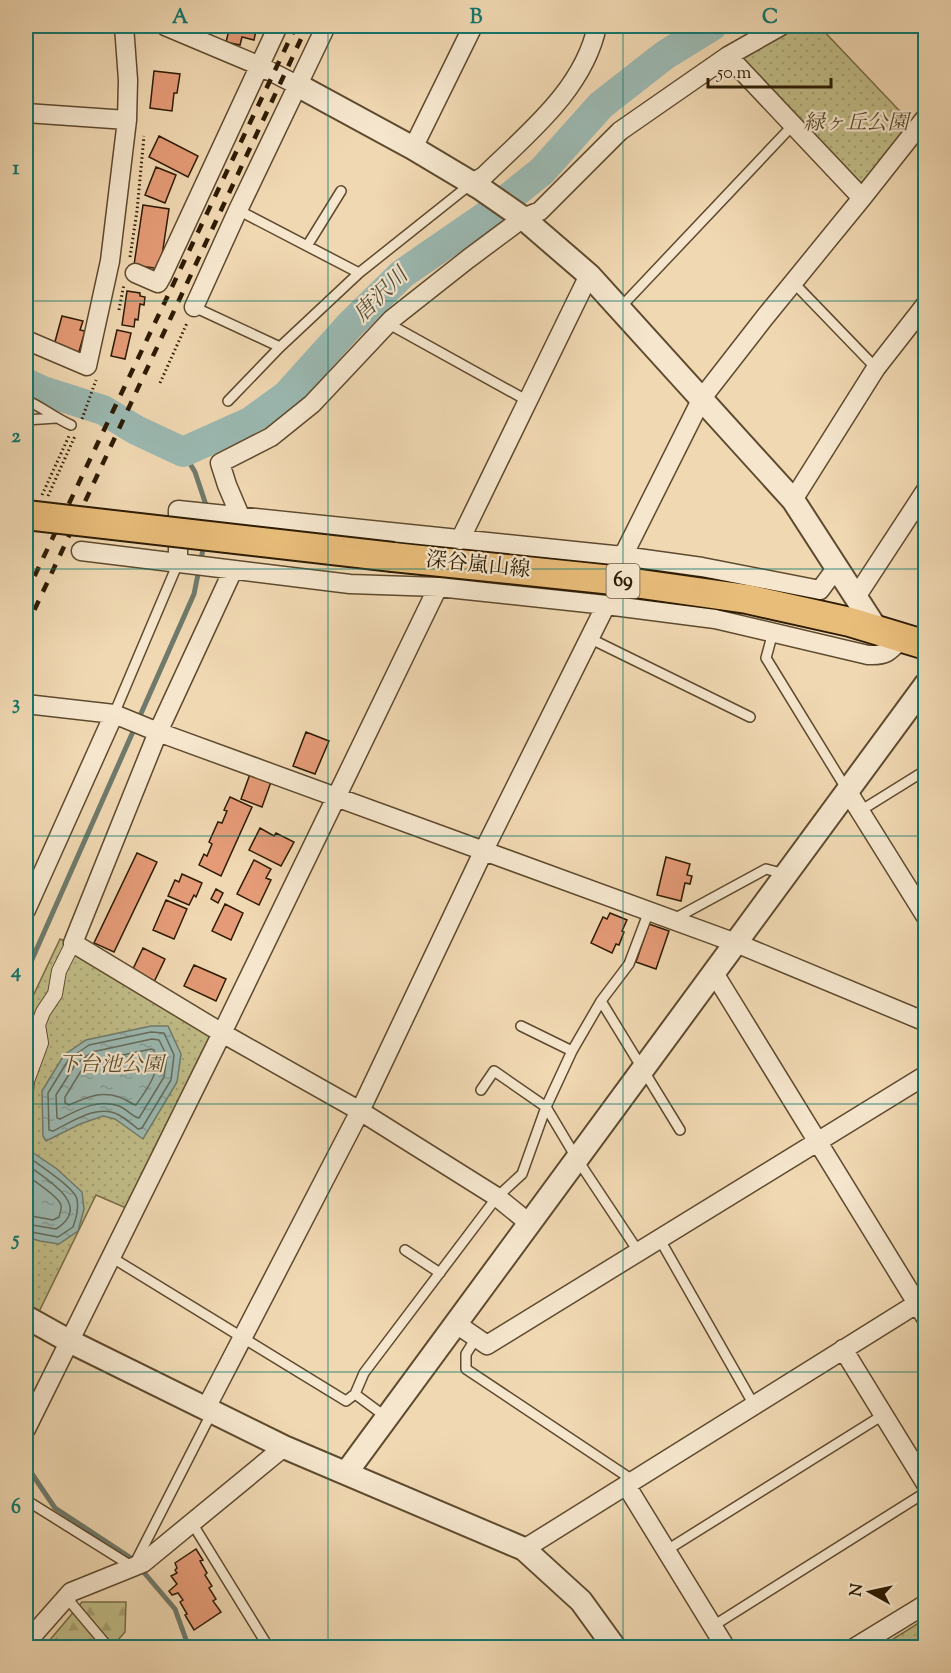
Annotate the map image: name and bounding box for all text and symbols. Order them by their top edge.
text: A [172,4,189,33]
text: B [470,4,483,33]
text: C [762,4,778,33]
scale bar [708,51,831,89]
text: 50 m [716,61,752,87]
park label: 緑ヶ丘公園 [804,109,911,139]
text: 1 [13,155,20,184]
water label: 唐沢川 [347,260,418,331]
text: 2 [11,423,21,452]
street label: 深谷嵐山線 [424,546,532,586]
road number: 69 [606,564,640,598]
text: 3 [12,690,20,719]
text: 4 [10,958,21,987]
park label: 下台池公園 [59,1051,166,1081]
text: 5 [11,1226,20,1255]
text: 6 [11,1494,21,1523]
north arrow [840,1562,900,1622]
text: N [845,1582,870,1598]

